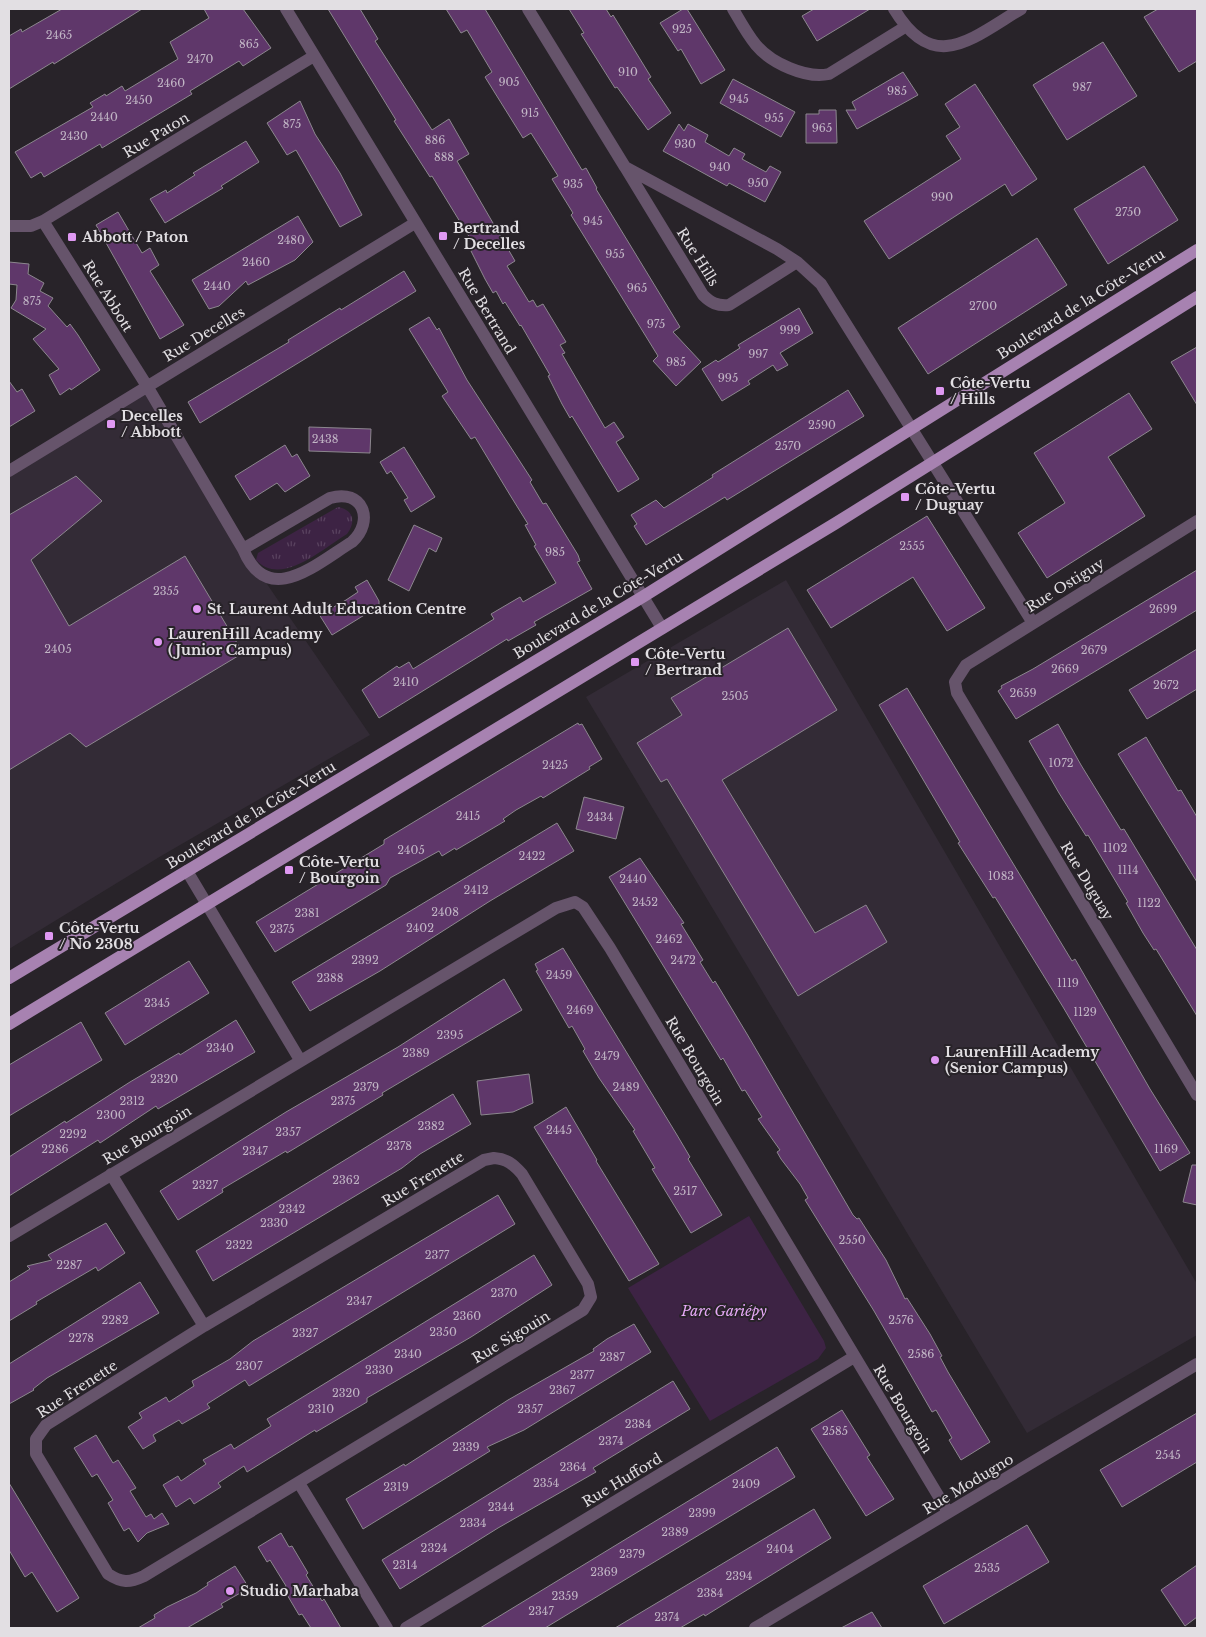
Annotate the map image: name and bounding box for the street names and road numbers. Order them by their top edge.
street label: Rue Paton [120,108,193,162]
street label: Rue Hills [673,224,723,290]
street label: Boulevard de la Côte-Vertu [994,245,1169,363]
street label: Rue Abbott [79,257,137,336]
street label: Rue Bertrand [454,265,520,358]
street label: Rue Decelles [160,303,248,365]
street label: Boulevard de la Côte-Vertu [510,547,686,663]
street label: Rue Ostiguy [1023,554,1107,616]
street label: Boulevard de la Côte-Vertu [163,757,339,873]
street label: Rue Duguay [1057,838,1117,924]
street label: Rue Bourgoin [661,1013,729,1109]
street label: Rue Bourgoin [99,1101,195,1169]
street label: Rue Frenette [379,1147,467,1211]
street label: Rue Sigouin [469,1307,553,1367]
street label: Rue Frenette [33,1356,121,1422]
street label: Rue Bourgoin [869,1361,937,1457]
street label: Rue Hufford [579,1449,666,1511]
street label: Rue Modugno [919,1450,1017,1518]

